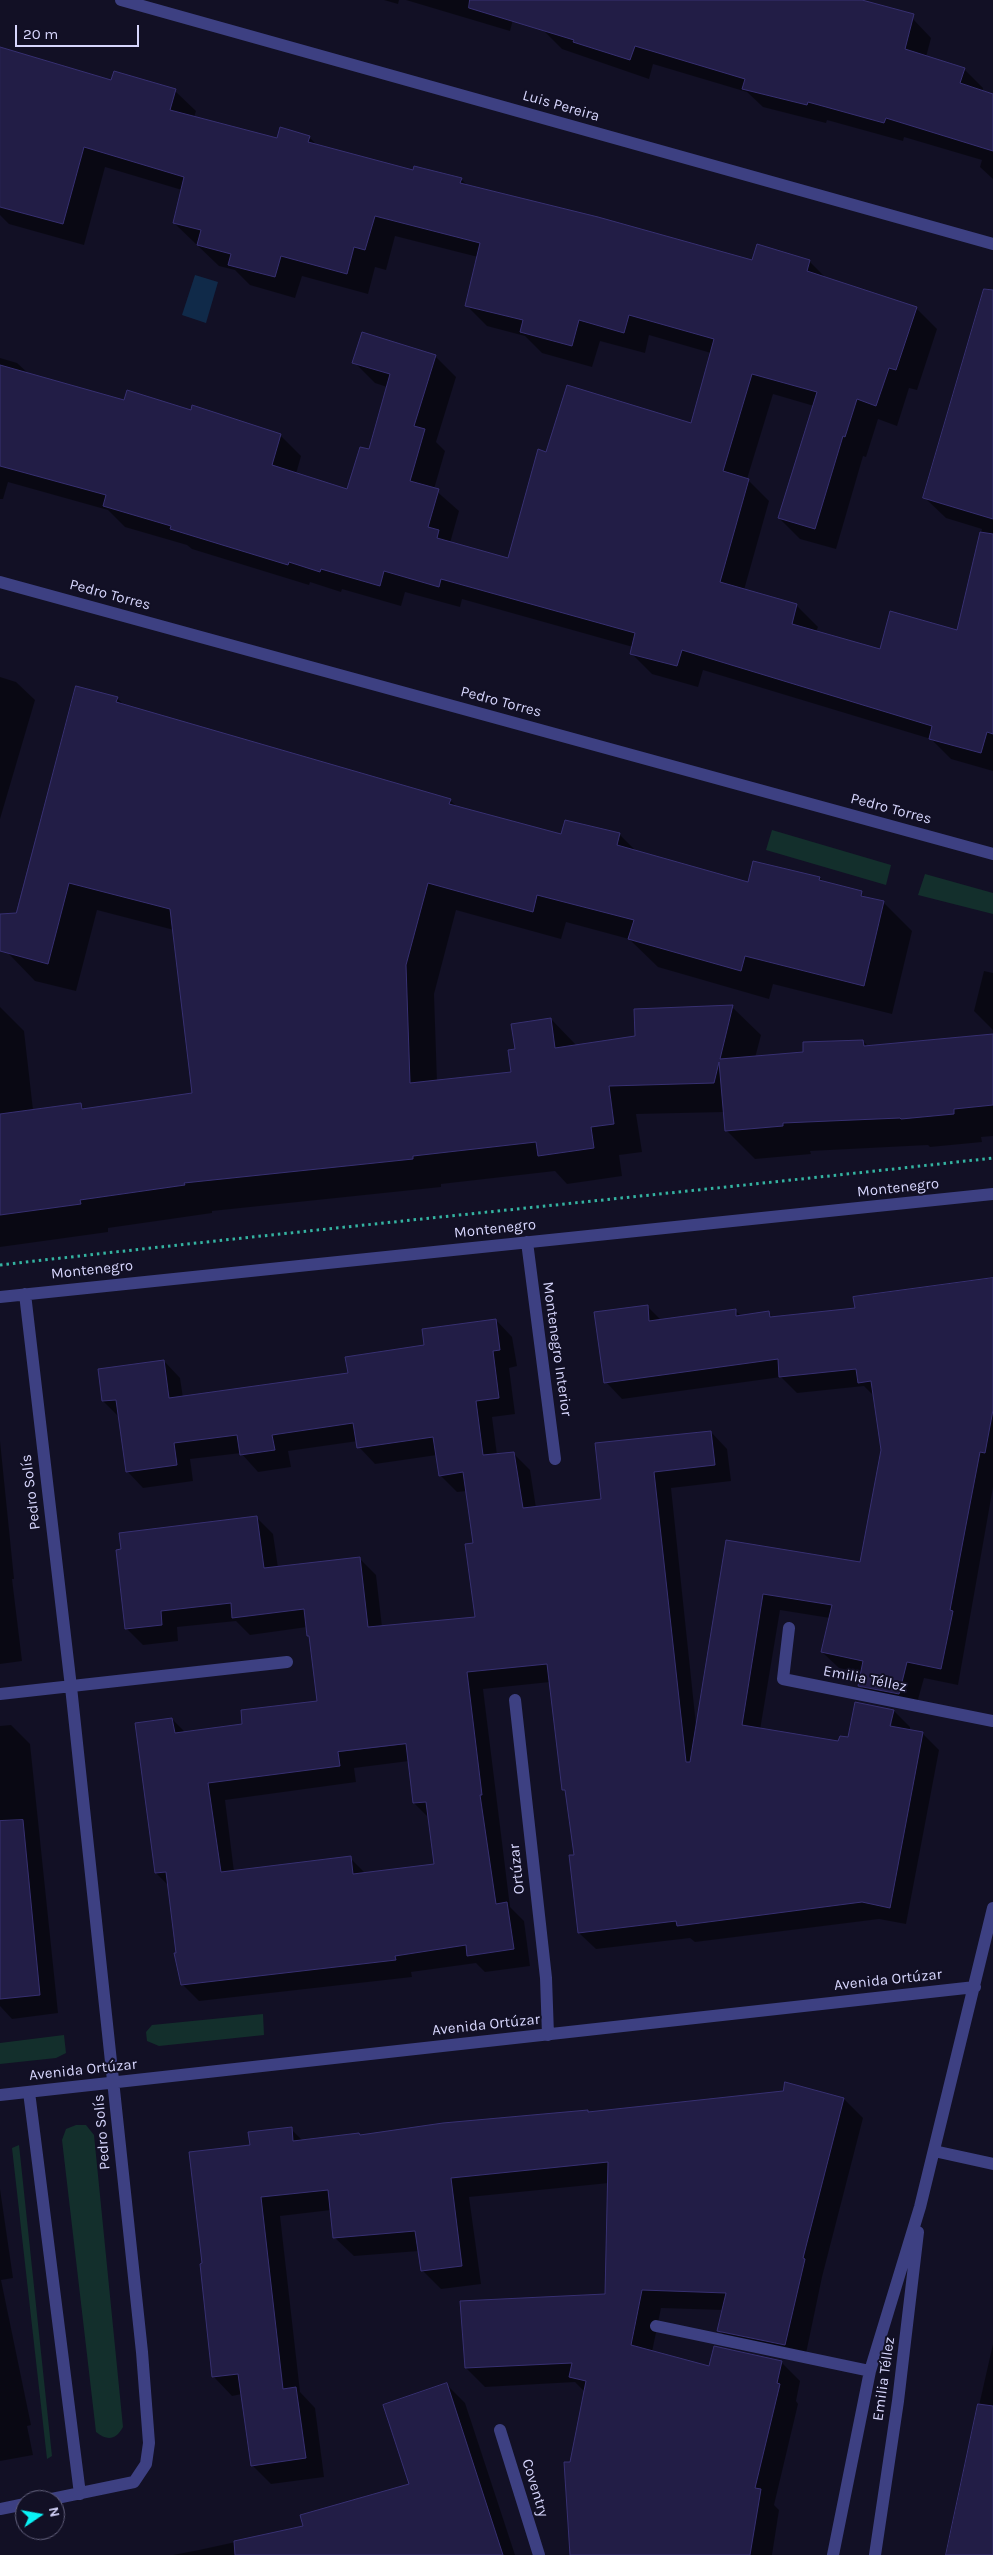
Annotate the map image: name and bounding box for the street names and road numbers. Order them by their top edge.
street label: Luis Pereira [520,86,602,126]
street label: Pedro Torres [68,576,152,614]
street label: Pedro Torres [459,683,543,721]
street label: Pedro Torres [849,790,933,828]
street label: Montenegro [856,1175,940,1201]
street label: Montenegro [453,1216,537,1242]
street label: Montenegro [50,1257,134,1283]
street label: Montenegro Interior [539,1281,575,1417]
street label: Pedro Solís [17,1453,45,1531]
street label: Emilia Téllez [822,1662,908,1696]
street label: Ortúzar [505,1843,529,1895]
street label: Avenida Ortúzar [833,1965,943,1995]
street label: Avenida Ortúzar [431,2010,541,2040]
street label: Avenida Ortúzar [28,2055,138,2085]
street label: Pedro Solís [90,2093,114,2171]
street label: Emilia Téllez [869,2336,899,2422]
street label: Coventry [518,2457,552,2519]

